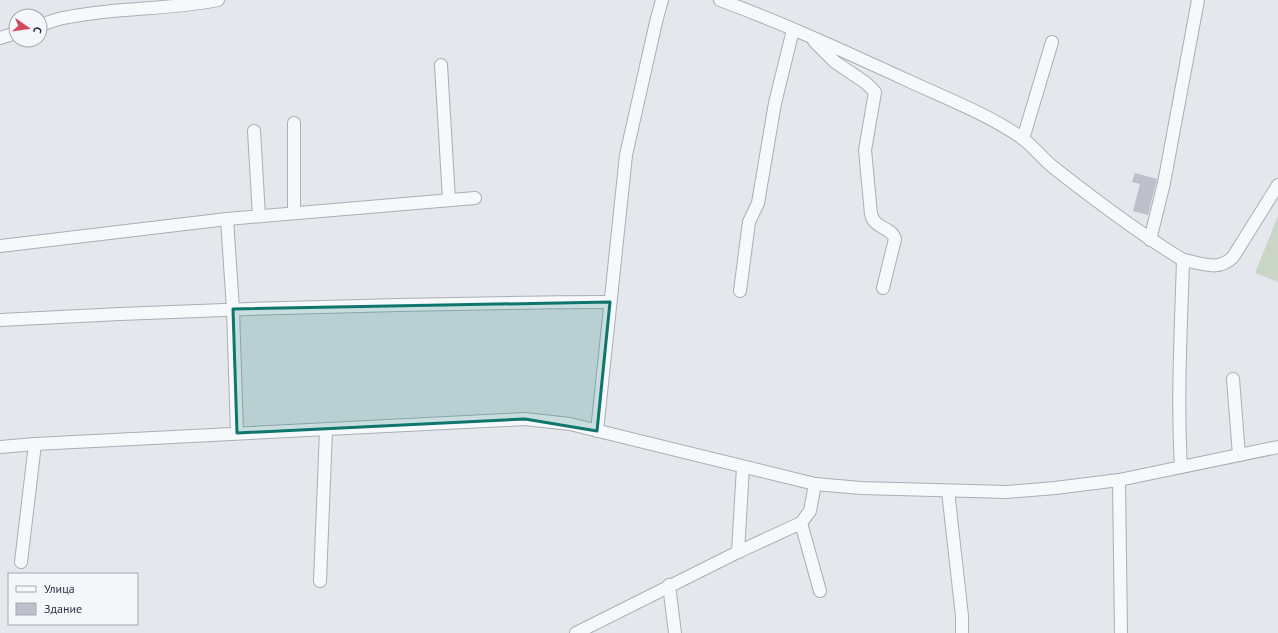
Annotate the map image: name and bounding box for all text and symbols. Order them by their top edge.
north arrow [8,8,48,48]
text: С [30,26,45,35]
legend [8,573,138,625]
text: Улица [44,581,75,596]
text: Здание [44,601,82,616]

